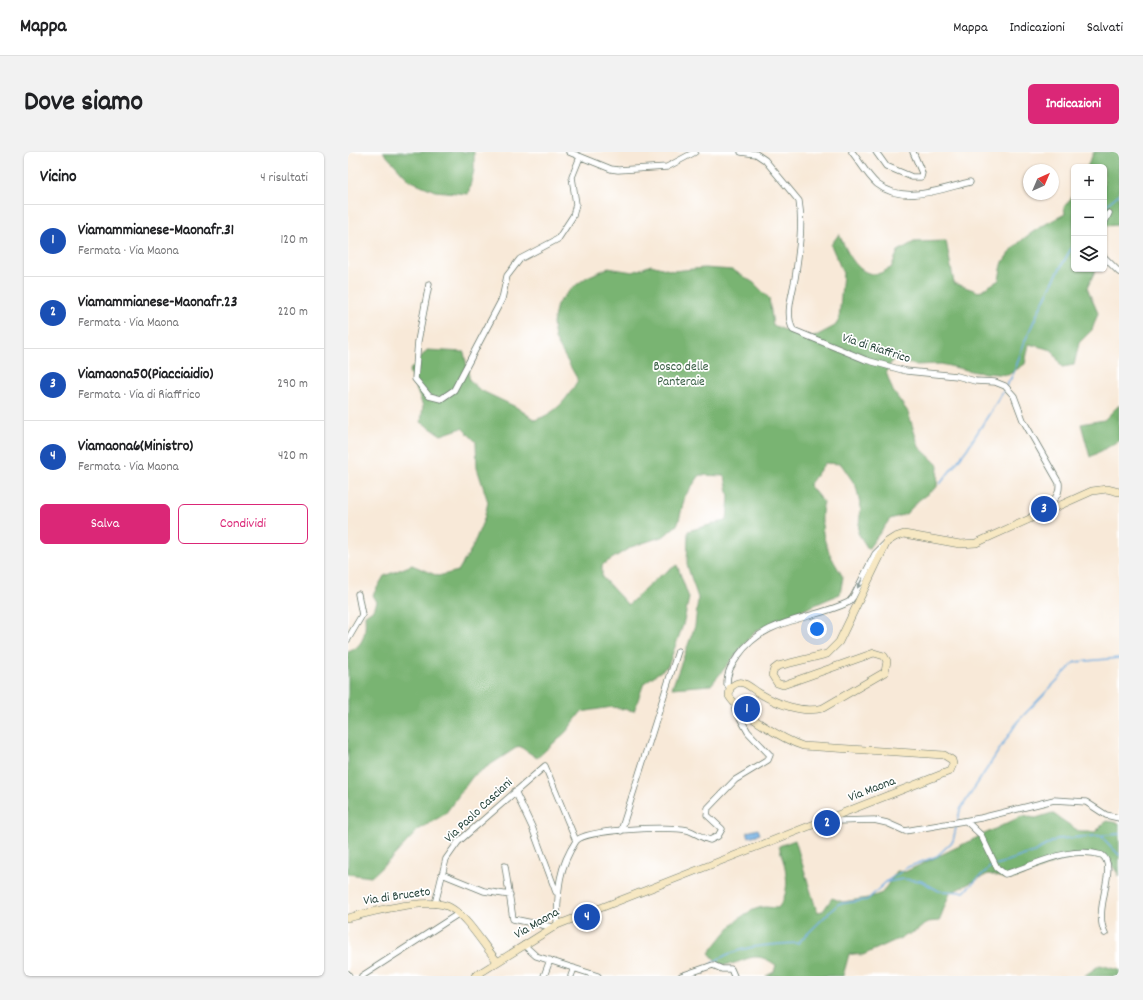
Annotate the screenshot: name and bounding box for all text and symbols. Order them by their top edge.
text: Mappa [20,14,66,41]
text: Mappa [953,18,988,38]
text: Indicazioni [1010,18,1065,38]
text: Salvati [1087,18,1123,38]
text: Dove siamo [24,84,143,124]
button: Indicazioni [1028,84,1119,124]
north arrow [1023,164,1059,200]
map controls [1071,164,1107,272]
button: + [1071,164,1107,200]
text: Vicino [40,166,77,190]
text: 4 risultati [260,169,308,188]
button: − [1071,200,1107,236]
text: Viamammianese-Maonafr.31 [78,220,234,242]
text: 1 [52,231,54,250]
text: 120 m [280,231,308,250]
button: layers [1071,236,1107,272]
text: Fermata · Via Maona [78,242,179,261]
text: Viamammianese-Maonafr.23 [78,292,237,314]
text: 2 [50,303,56,322]
text: 220 m [278,303,308,322]
text: Fermata · Via Maona [78,314,179,333]
street label: Via di Riaffrico [839,329,913,369]
park label: Bosco delle Panteraie [653,358,709,392]
text: Viamaona50(Piacciaidio) [78,364,213,386]
text: 3 [50,375,56,394]
text: 290 m [277,375,308,394]
text: Fermata · Via di Riaffrico [78,386,200,405]
text: Viamaona6(Ministro) [78,436,193,458]
text: 4 [50,447,56,466]
text: 420 m [278,447,308,466]
text: Fermata · Via Maona [78,458,179,477]
pin: 3 [1031,494,1057,524]
button: Salva [40,504,170,544]
button: Condividi [178,504,308,544]
one-way arrow [857,578,863,589]
your location [807,619,827,639]
pin: 1 [734,694,760,724]
street label: Via Maona [846,772,899,808]
street label: Via Paolo Casciani [441,774,518,848]
pin: 2 [814,808,840,838]
street label: Via di Bruceto [362,883,432,911]
pin: 4 [574,902,600,932]
street label: Via Maona [511,903,564,945]

